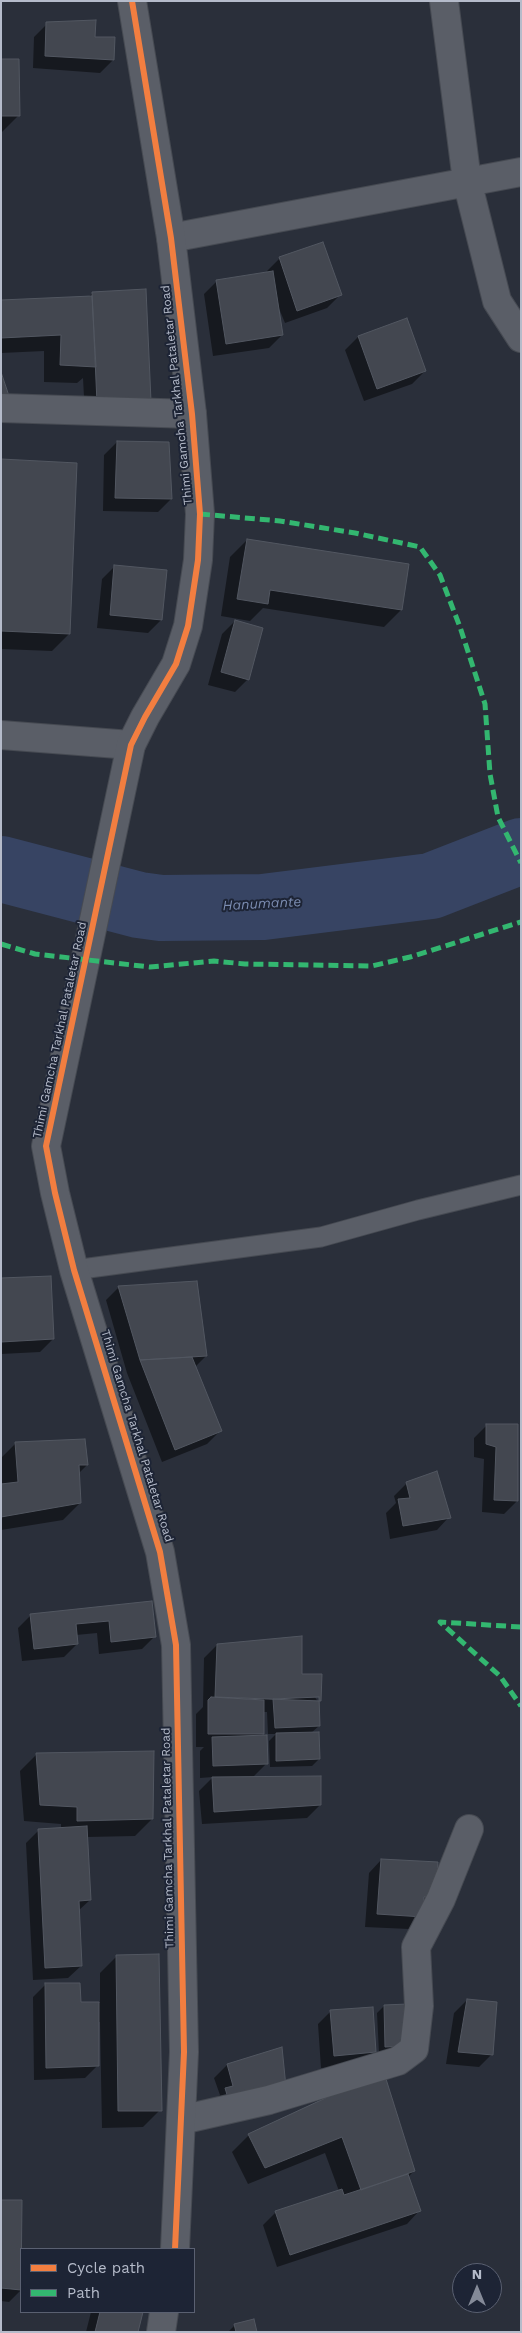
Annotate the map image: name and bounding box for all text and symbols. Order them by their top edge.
street label: Thimi Gamcha Tarkhal Pataletar Road [158,284,196,506]
water label: Hanumante [222,894,302,914]
street label: Thimi Gamcha Tarkhal Pataletar Road [30,920,90,1140]
street label: Thimi Gamcha Tarkhal Pataletar Road [98,1328,176,1544]
street label: Thimi Gamcha Tarkhal Pataletar Road [159,1727,177,1949]
legend [20,2248,195,2313]
text: Cycle path [67,2259,145,2277]
north arrow [452,2263,502,2313]
text: N [472,2266,482,2282]
text: Path [67,2284,100,2302]

